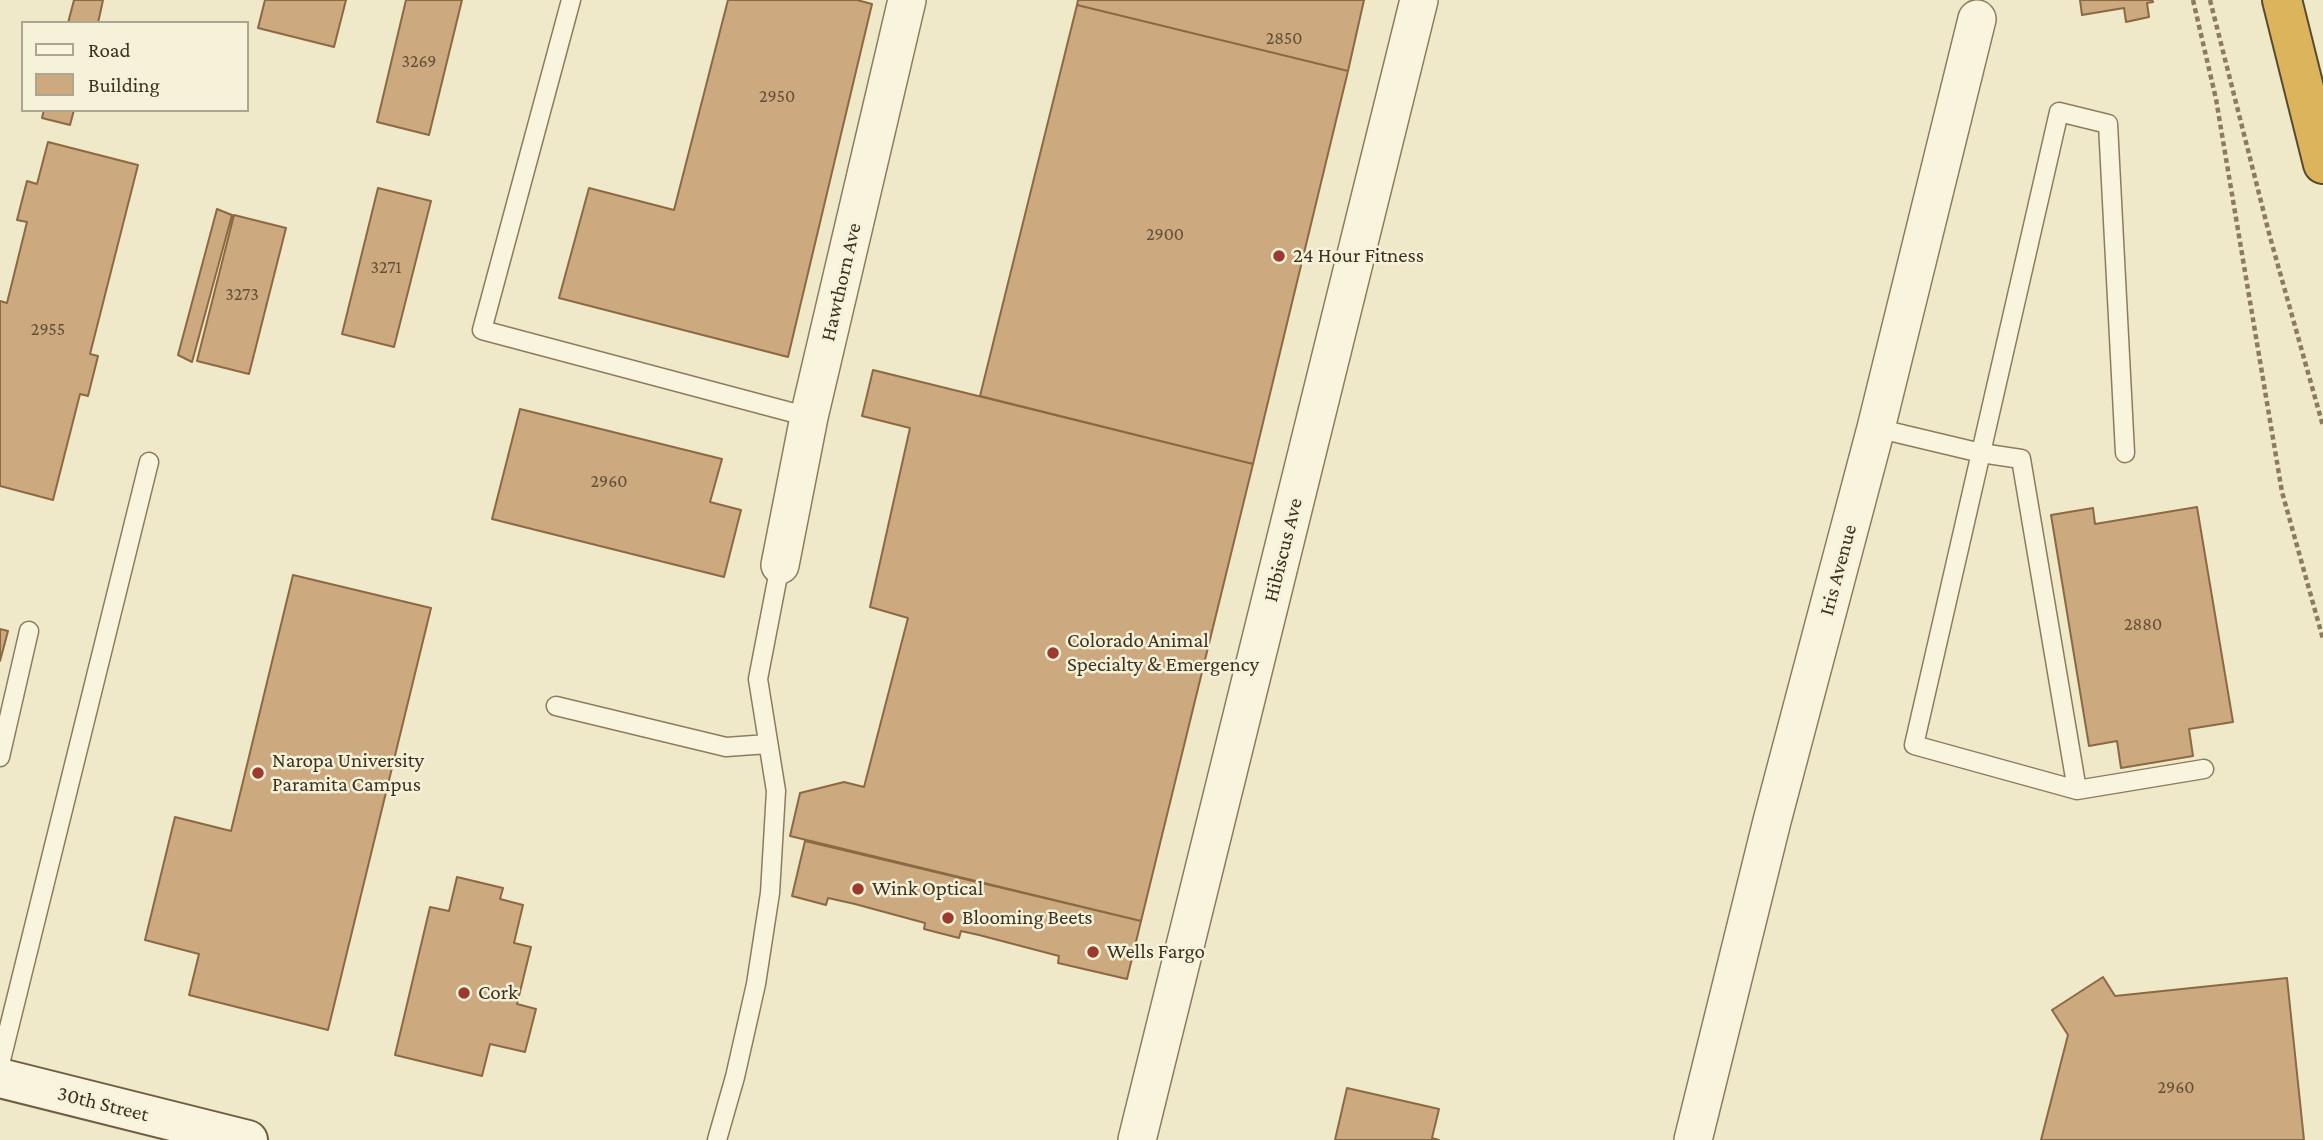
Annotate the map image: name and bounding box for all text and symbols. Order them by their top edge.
legend [21,21,248,112]
house number: 2850 [1266,27,1302,49]
text: Road [88,38,131,62]
house number: 3269 [402,50,436,72]
text: Building [88,73,160,97]
house number: 2950 [759,85,795,107]
street label: Hawthorn Ave [815,220,867,344]
house number: 2900 [1146,223,1184,245]
place label: 24 Hour Fitness [1293,243,1424,269]
marker: 24 Hour Fitness [1271,248,1287,264]
house number: 3271 [370,256,402,278]
house number: 3273 [225,283,259,305]
house number: 2955 [31,318,65,340]
house number: 2960 [590,470,628,492]
street label: Hibiscus Ave [1258,496,1308,604]
street label: Iris Avenue [1814,522,1862,618]
house number: 2880 [2124,613,2162,635]
place label: Colorado Animal Specialty & Emergency [1067,628,1259,678]
marker: Colorado Animal Specialty & Emergency [1045,645,1061,661]
place label: Naropa University Paramita Campus [272,748,424,798]
marker: Naropa University Paramita Campus [250,765,266,781]
place label: Wink Optical [872,876,983,902]
marker: Wink Optical [850,881,866,897]
place label: Blooming Beets [962,905,1093,931]
marker: Blooming Beets [940,910,956,926]
place label: Wells Fargo [1107,939,1205,965]
marker: Wells Fargo [1085,944,1101,960]
place label: Cork [478,980,518,1006]
marker: Cork [456,985,472,1001]
house number: 2960 [2157,1076,2195,1098]
street label: 30th Street [55,1080,151,1128]

